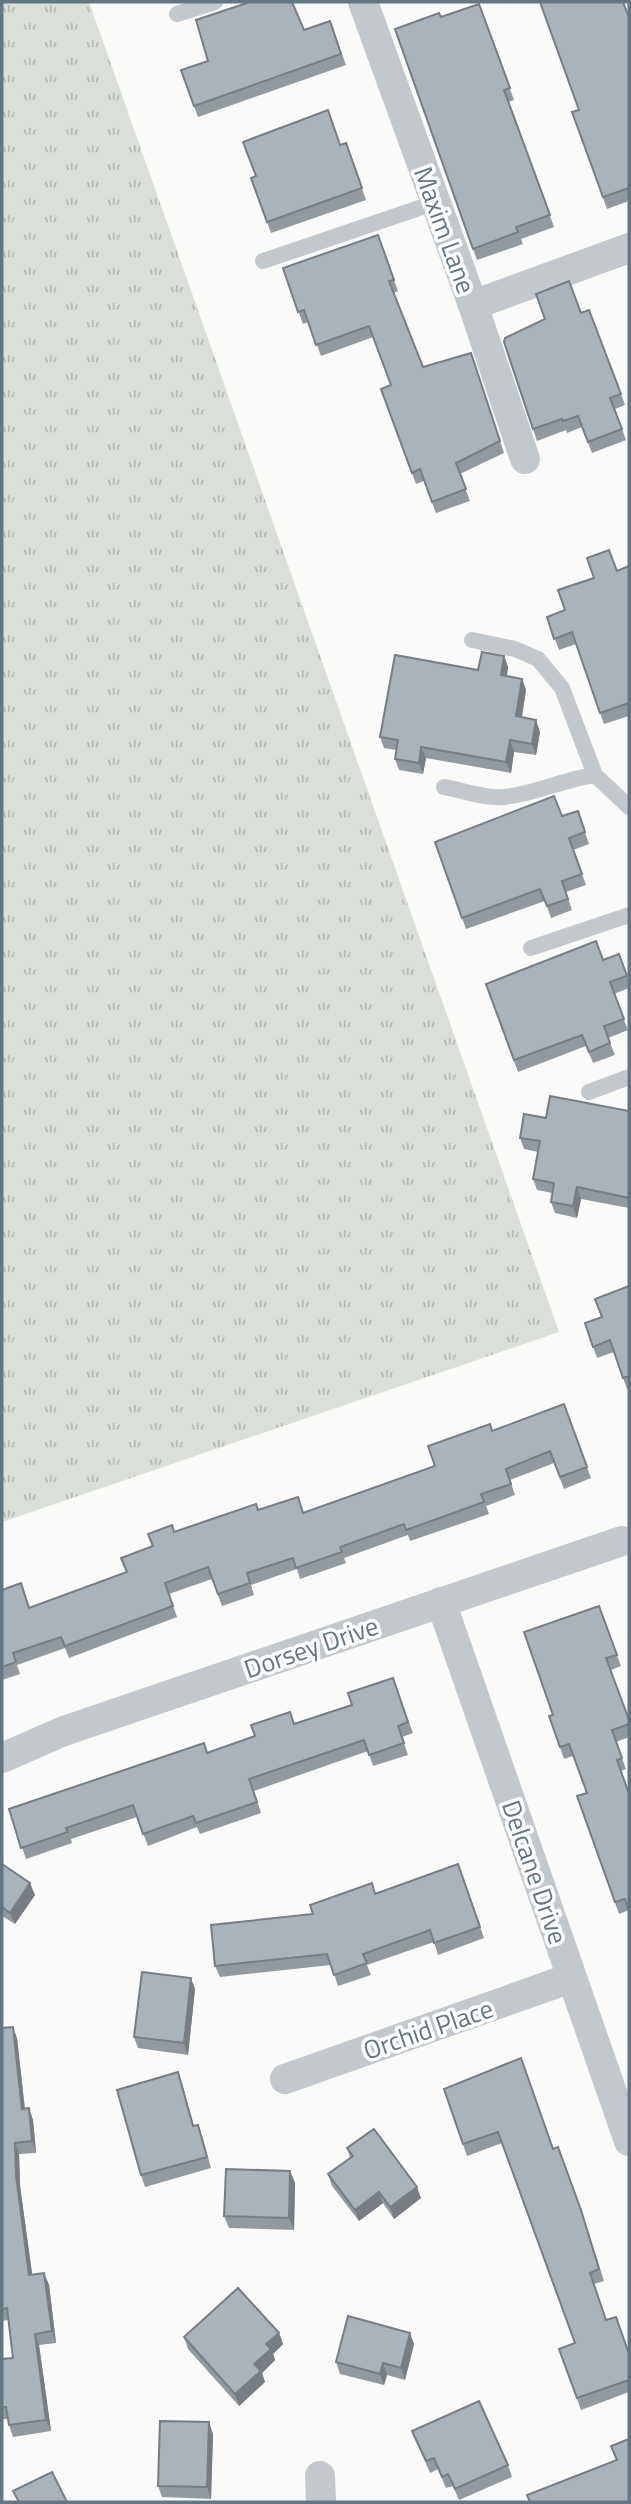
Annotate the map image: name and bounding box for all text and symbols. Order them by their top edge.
street label: Maxim Lane [404,161,486,299]
street label: Dorsey Drive [239,1606,383,1688]
street label: Delcane Drive [492,1795,578,1949]
street label: Orchid Place [358,1989,498,2069]

